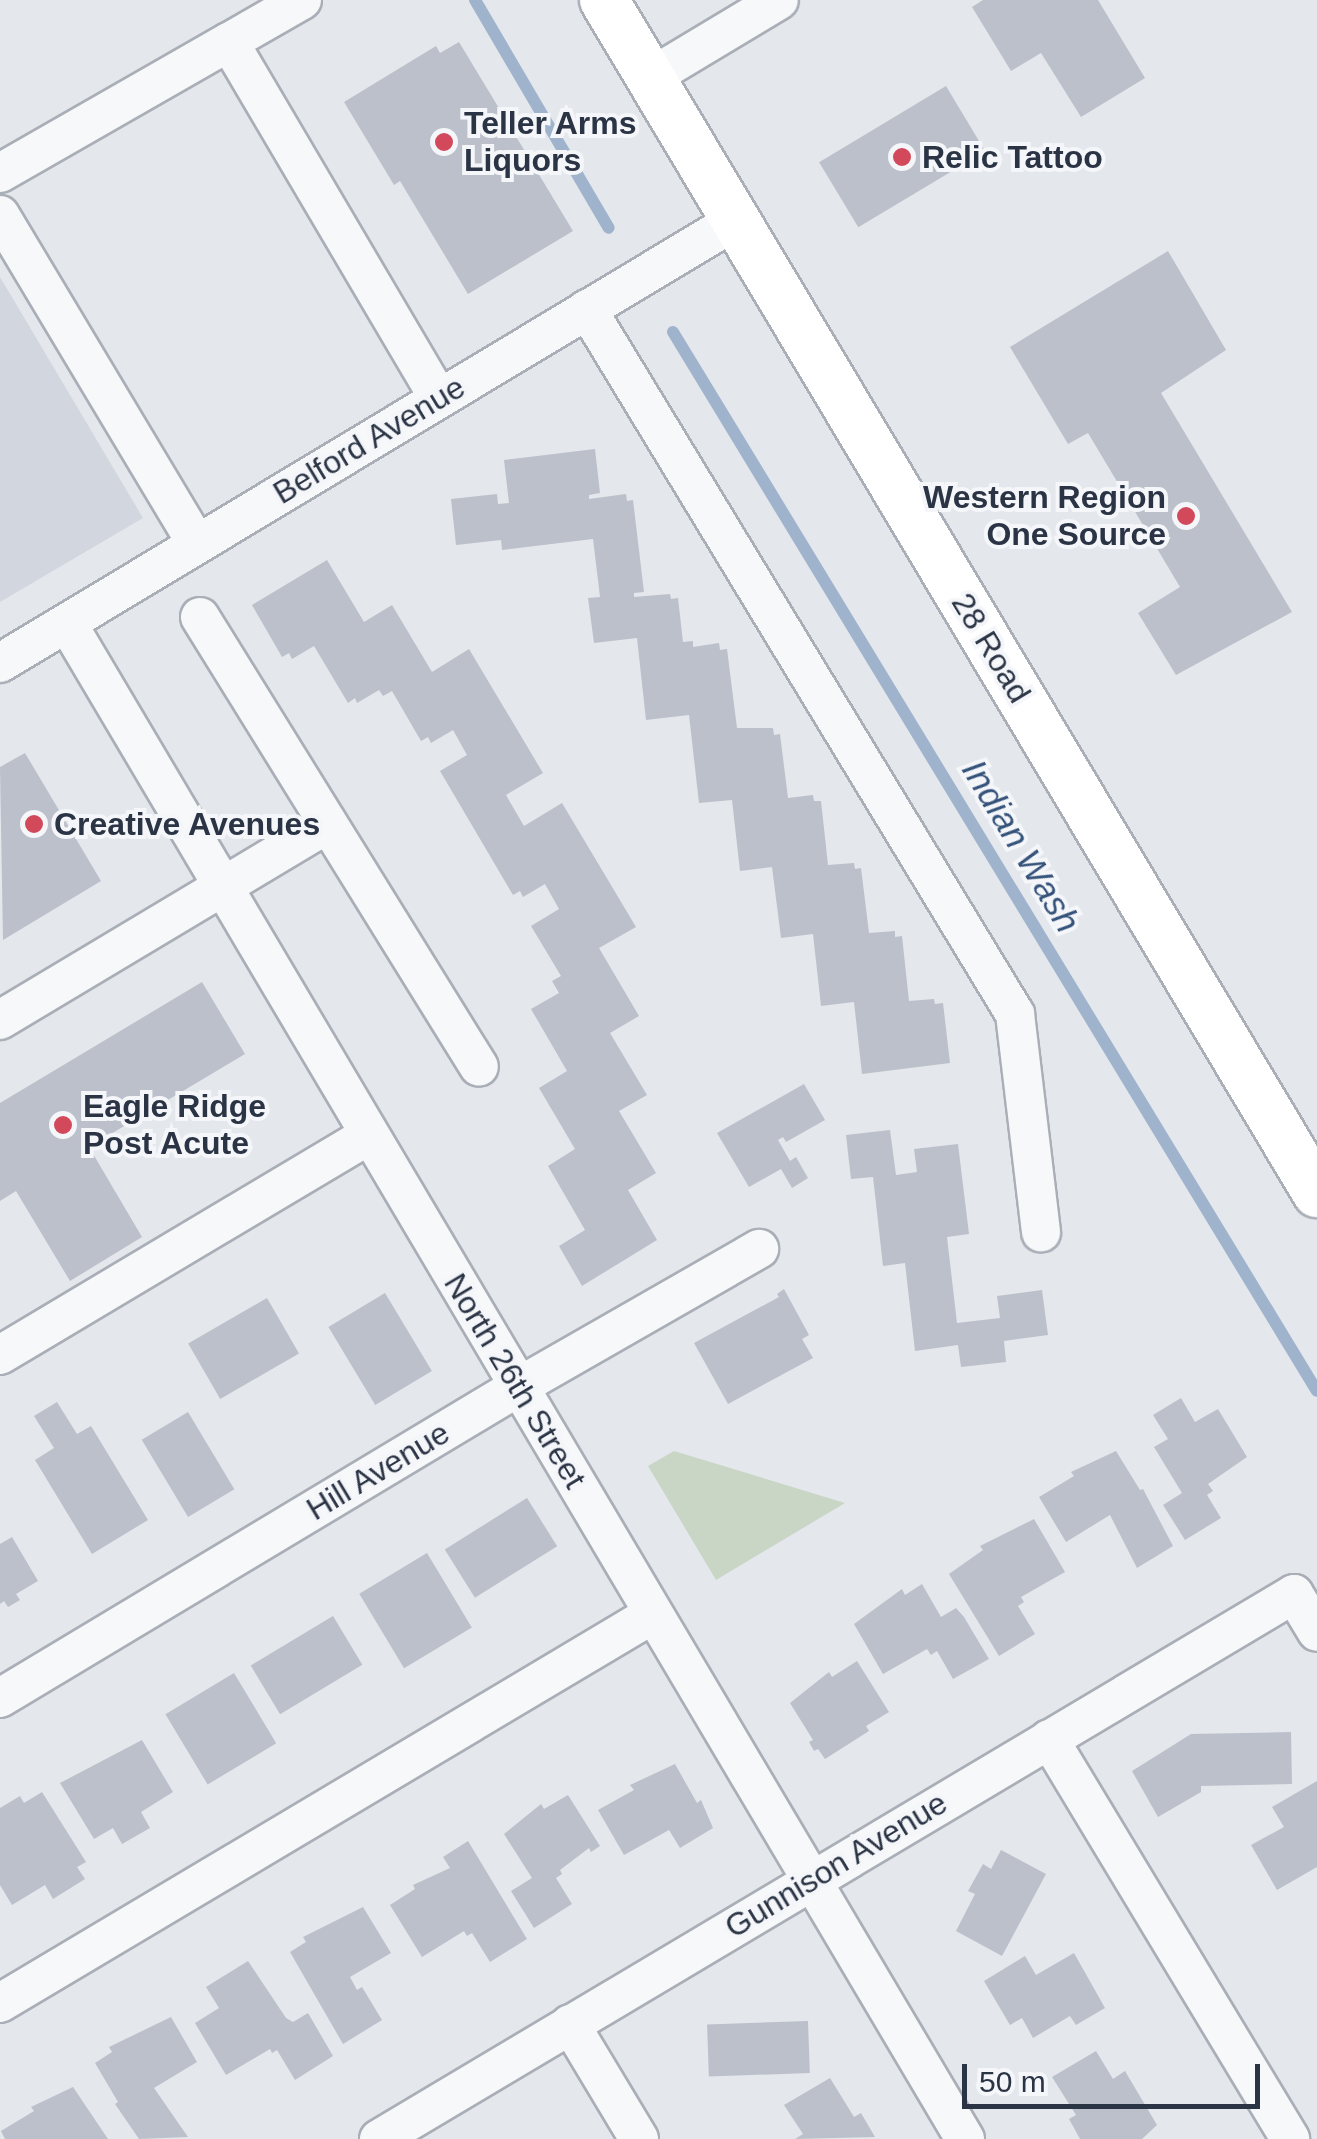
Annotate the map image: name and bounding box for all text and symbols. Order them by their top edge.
place label: Teller Arms Liquors [464,105,638,180]
marker: Teller Arms Liquors [433,131,455,153]
place label: Relic Tattoo [922,138,1103,176]
marker: Relic Tattoo [891,146,913,168]
street label: Belford Avenue [266,367,472,513]
place label: Western Region One Source [923,479,1166,554]
marker: Western Region One Source [1175,505,1197,527]
street label: 28 Road [943,586,1039,710]
water label: Indian Wash [953,752,1089,940]
place label: Creative Avenues [54,805,321,843]
marker: Creative Avenues [23,813,45,835]
place label: Eagle Ridge Post Acute [83,1088,266,1163]
marker: Eagle Ridge Post Acute [52,1114,74,1136]
street label: North 26th Street [436,1267,594,1495]
street label: Hill Avenue [299,1413,457,1529]
street label: Gunnison Avenue [717,1783,955,1947]
scale bar [967,2044,1264,2106]
text: 50 m [979,2065,1046,2098]

